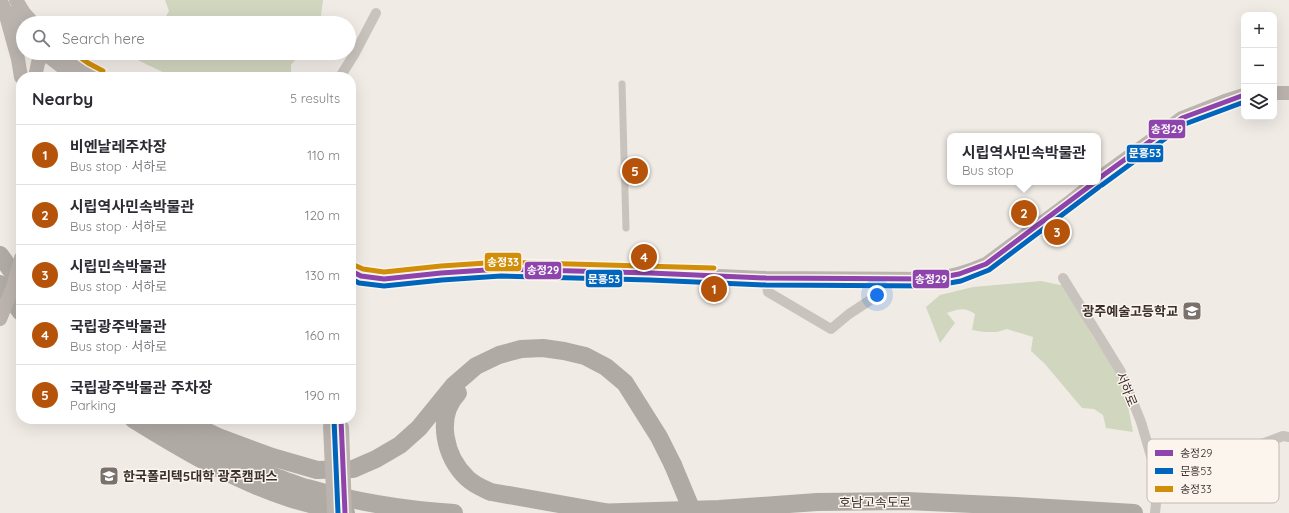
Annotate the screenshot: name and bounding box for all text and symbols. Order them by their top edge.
map controls [1241,12,1277,120]
button: + [1241,12,1277,48]
search box [16,16,356,60]
icon: search [30,27,52,49]
text: Search here [62,29,145,48]
button: − [1241,48,1277,84]
button: layers [1241,84,1277,120]
text: Nearby [32,88,93,109]
text: 5 results [290,90,340,106]
line badge: 송정29 [1148,119,1186,139]
text: 송정29 [1151,122,1183,136]
popup [947,133,1101,185]
text: 비엔날레주차장 [70,137,167,156]
text: 시립역사민속박물관 [962,143,1086,162]
line badge: 문흥53 [1126,144,1164,163]
text: 문흥53 [1129,146,1161,160]
text: 1 [42,147,48,163]
text: 110 m [307,147,340,163]
pin: 5 [622,156,648,186]
text: Bus stop · 서하로 [70,158,167,174]
text: Bus stop [962,162,1014,178]
text: 시립역사민속박물관 [70,197,194,216]
pin: 2 [1011,198,1037,228]
text: 2 [41,207,49,223]
text: 120 m [305,207,340,223]
pin: 3 [1044,217,1070,247]
text: Bus stop · 서하로 [70,218,167,234]
pin: 4 [631,242,657,272]
line badge: 송정33 [484,252,522,272]
text: 송정33 [487,255,519,269]
text: 시립민속박물관 [70,257,167,276]
line badge: 송정29 [524,261,562,280]
text: 송정29 [527,263,559,277]
text: 3 [42,267,48,283]
text: 130 m [305,267,340,283]
line badge: 문흥53 [585,269,623,288]
line badge: 송정29 [912,269,950,289]
text: 문흥53 [588,272,620,286]
text: 송정29 [915,272,947,286]
pin: 1 [701,274,727,304]
text: Bus stop · 서하로 [70,278,167,294]
your location [867,285,887,305]
school or university icon: 광주예술고등학교 [1181,300,1203,322]
place label: 광주예술고등학교 [1082,303,1178,319]
text: 국립광주박물관 [70,317,167,336]
text: 4 [41,327,49,343]
text: 160 m [305,327,340,343]
text: Bus stop · 서하로 [70,338,167,354]
street label: 서하로 [1113,369,1141,409]
text: 국립광주박물관 주차장 [70,378,212,397]
text: 5 [41,387,49,403]
text: 190 m [305,387,340,403]
text: Parking [70,397,116,413]
legend [1147,439,1279,503]
text: 송정29 [1180,446,1212,460]
text: 문흥53 [1180,464,1212,478]
school or university icon: 한국폴리텍5대학 광주캠퍼스 [98,465,120,487]
place label: 한국폴리텍5대학 광주캠퍼스 [123,468,278,484]
text: 송정33 [1180,482,1212,496]
street label: 호남고속도로 [839,494,911,510]

